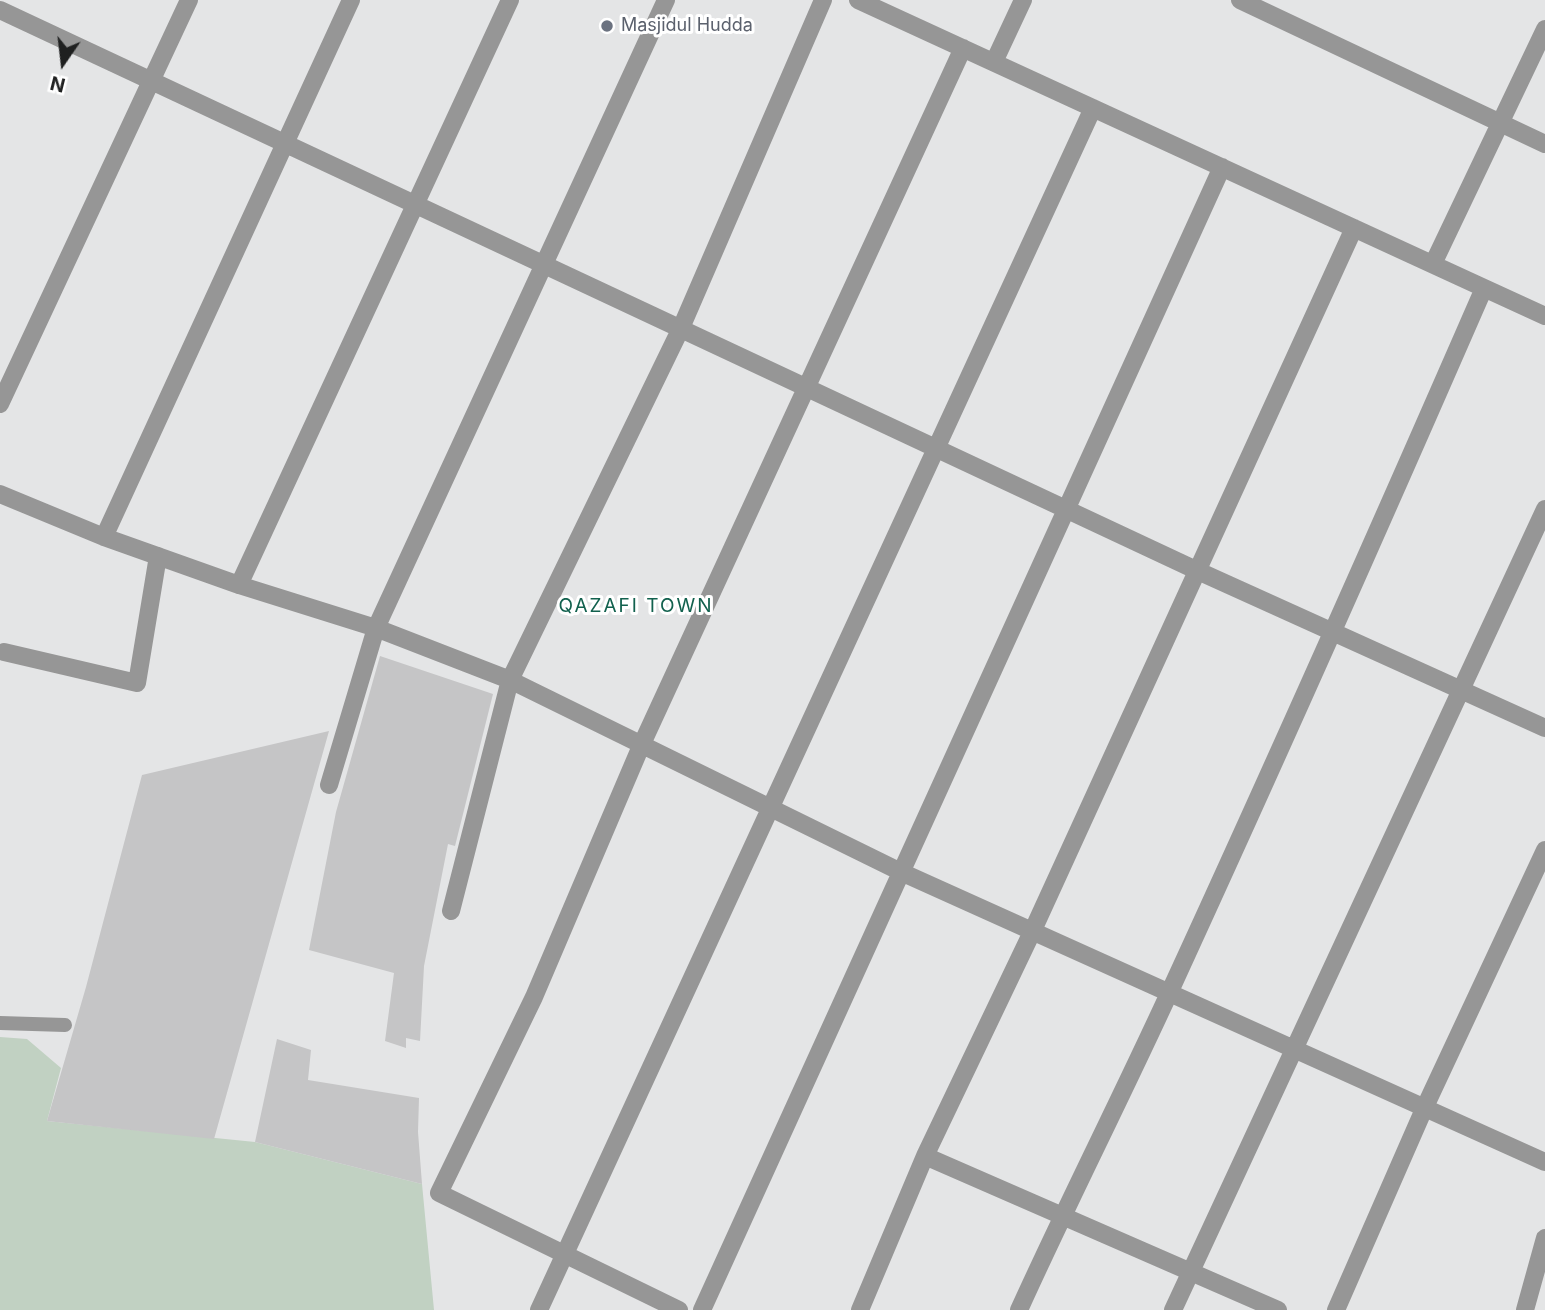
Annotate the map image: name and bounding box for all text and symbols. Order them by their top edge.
place label: Masjidul Hudda [621,15,753,37]
marker: Masjidul Hudda [599,18,615,34]
north arrow [28,28,98,98]
text: N [48,71,68,97]
district label: QAZAFI TOWN [560,595,712,617]

